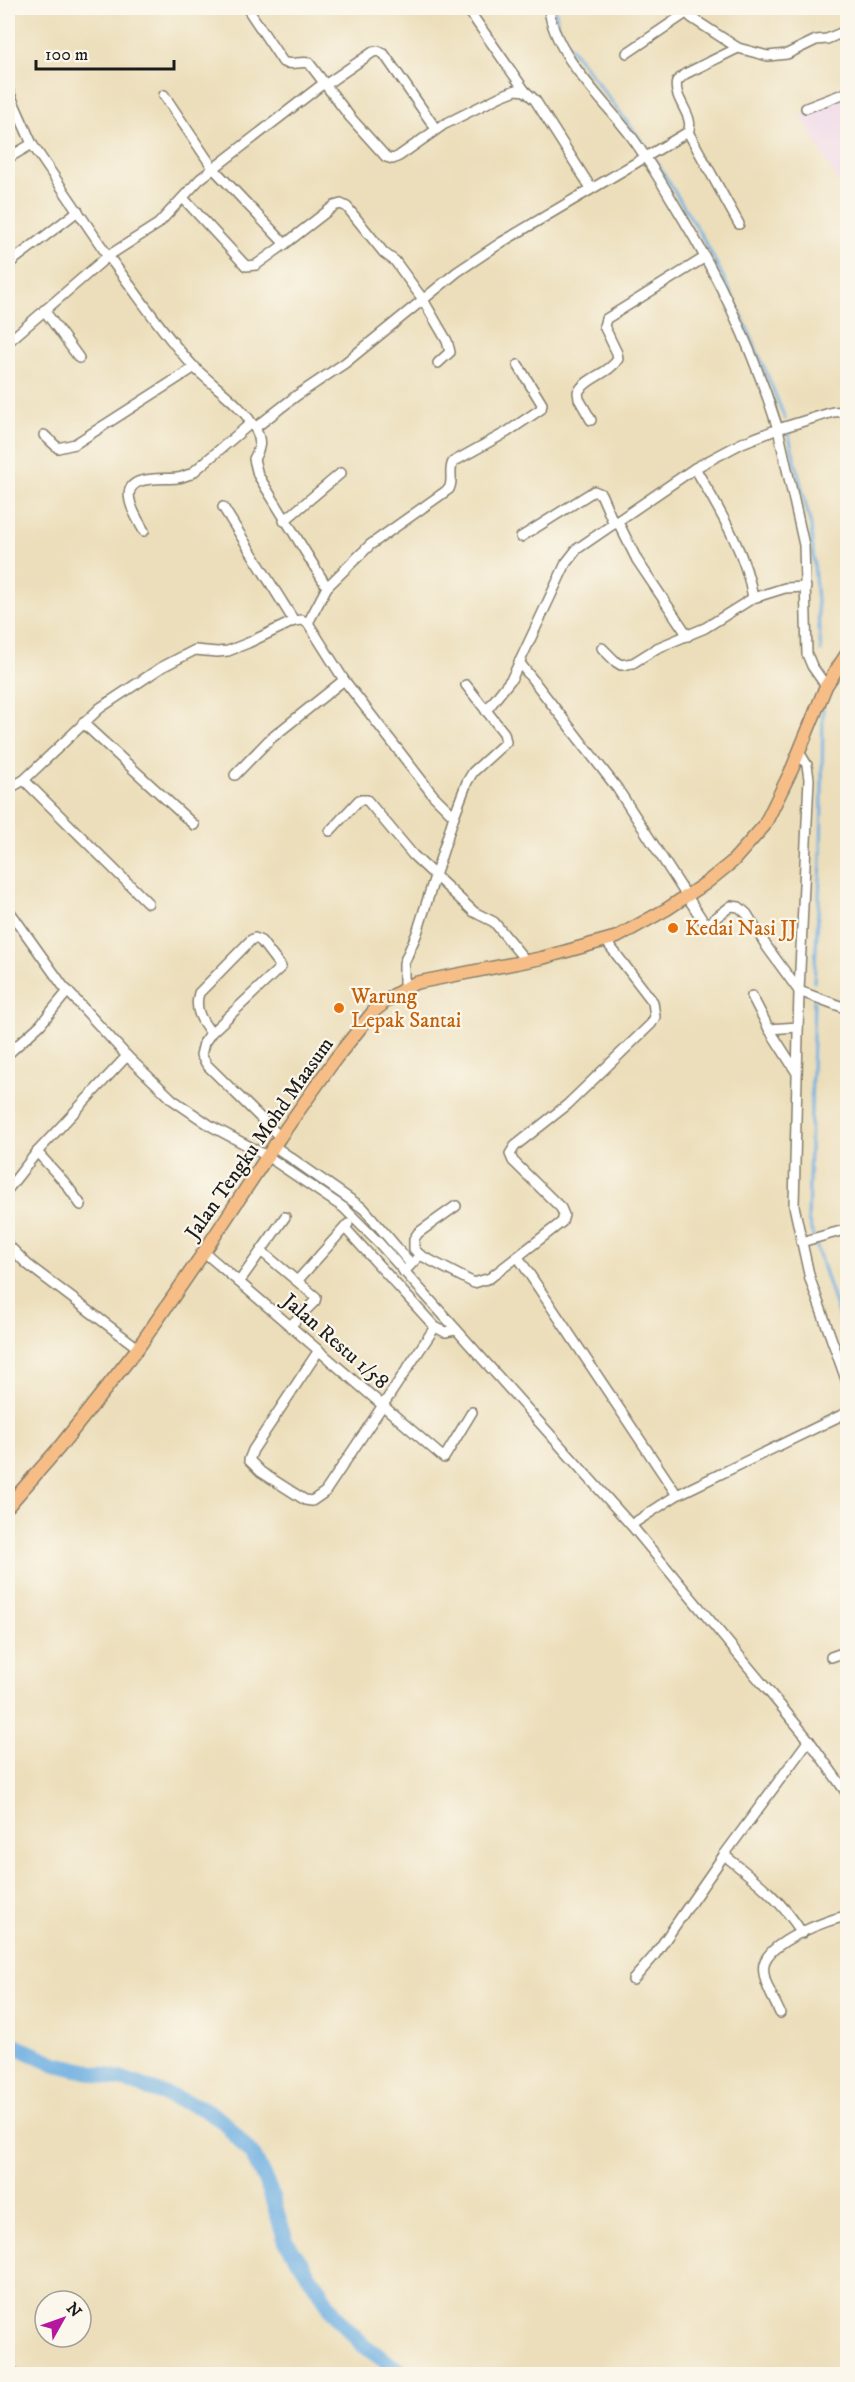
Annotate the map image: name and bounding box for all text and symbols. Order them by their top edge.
scale bar [36,33,174,71]
text: 100 m [45,44,88,66]
place label: Kedai Nasi JJ [685,916,797,942]
marker: Kedai Nasi JJ [666,921,680,935]
place label: Warung Lepak Santai [350,984,461,1034]
marker: Warung Lepak Santai [332,1001,346,1015]
street label: Jalan Tengku Mohd Maasum [179,1032,340,1246]
street label: Jalan Restu 1/58 [275,1287,394,1395]
north arrow [33,2289,93,2349]
text: N [62,2299,86,2321]

